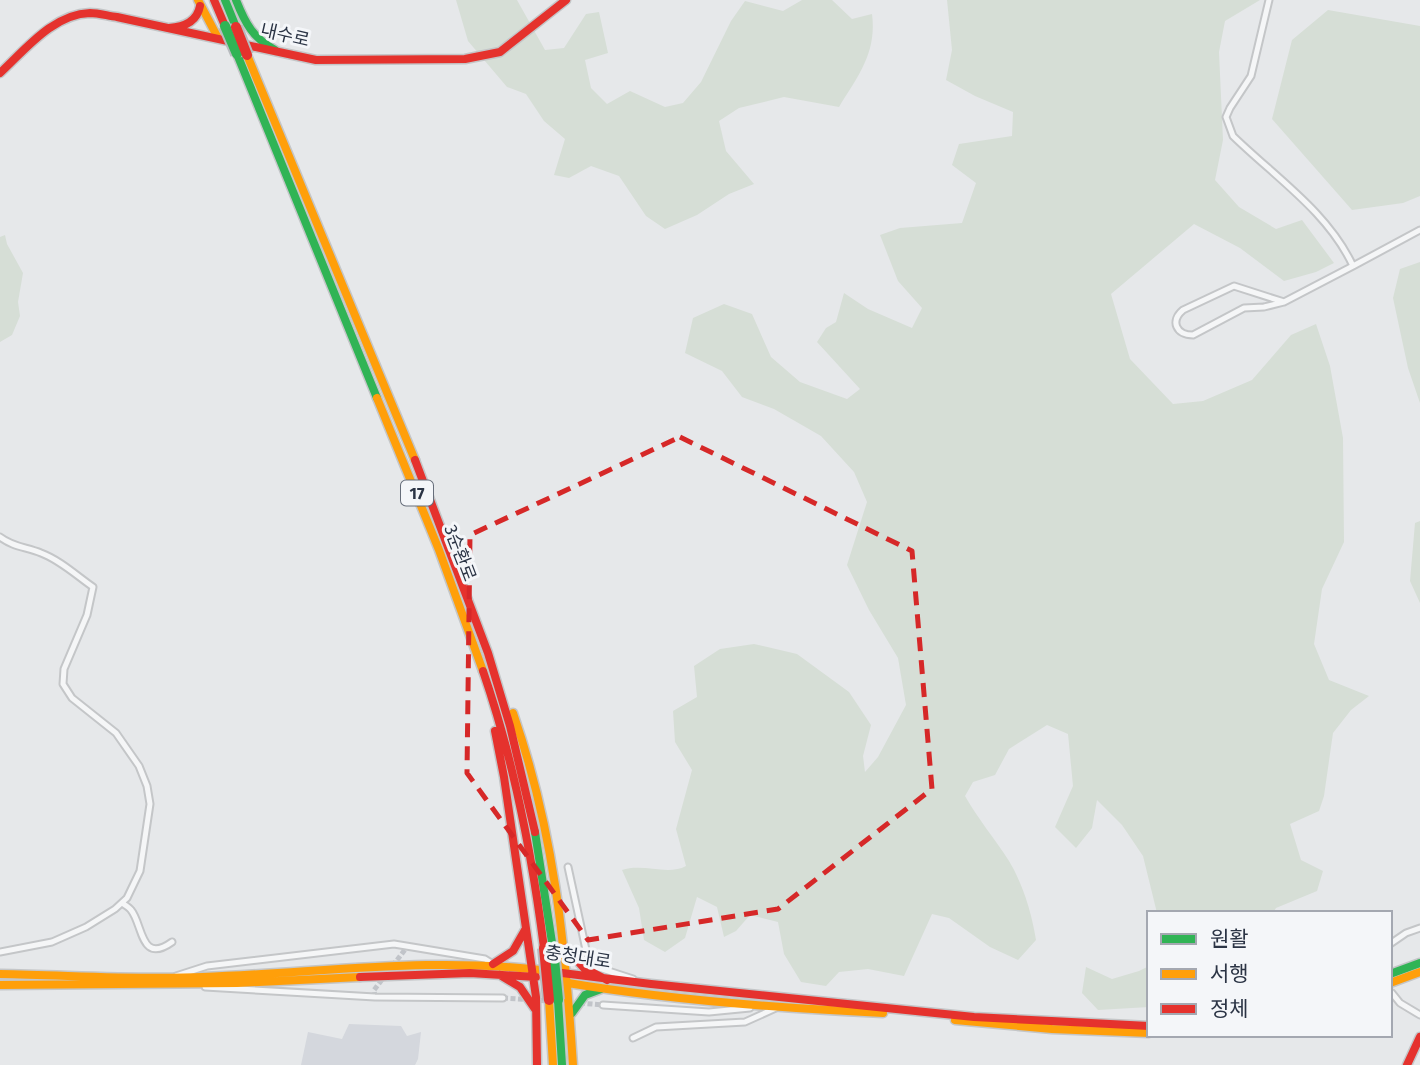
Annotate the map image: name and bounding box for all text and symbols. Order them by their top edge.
street label: 내수로 [258,19,312,51]
road number: 17 [401,480,433,506]
street label: 3순환로 [439,522,481,584]
legend [1147,911,1392,1037]
text: 원활 [1210,926,1249,952]
street label: 충청대로 [544,941,612,973]
text: 서행 [1210,961,1249,987]
text: 정체 [1210,996,1249,1022]

